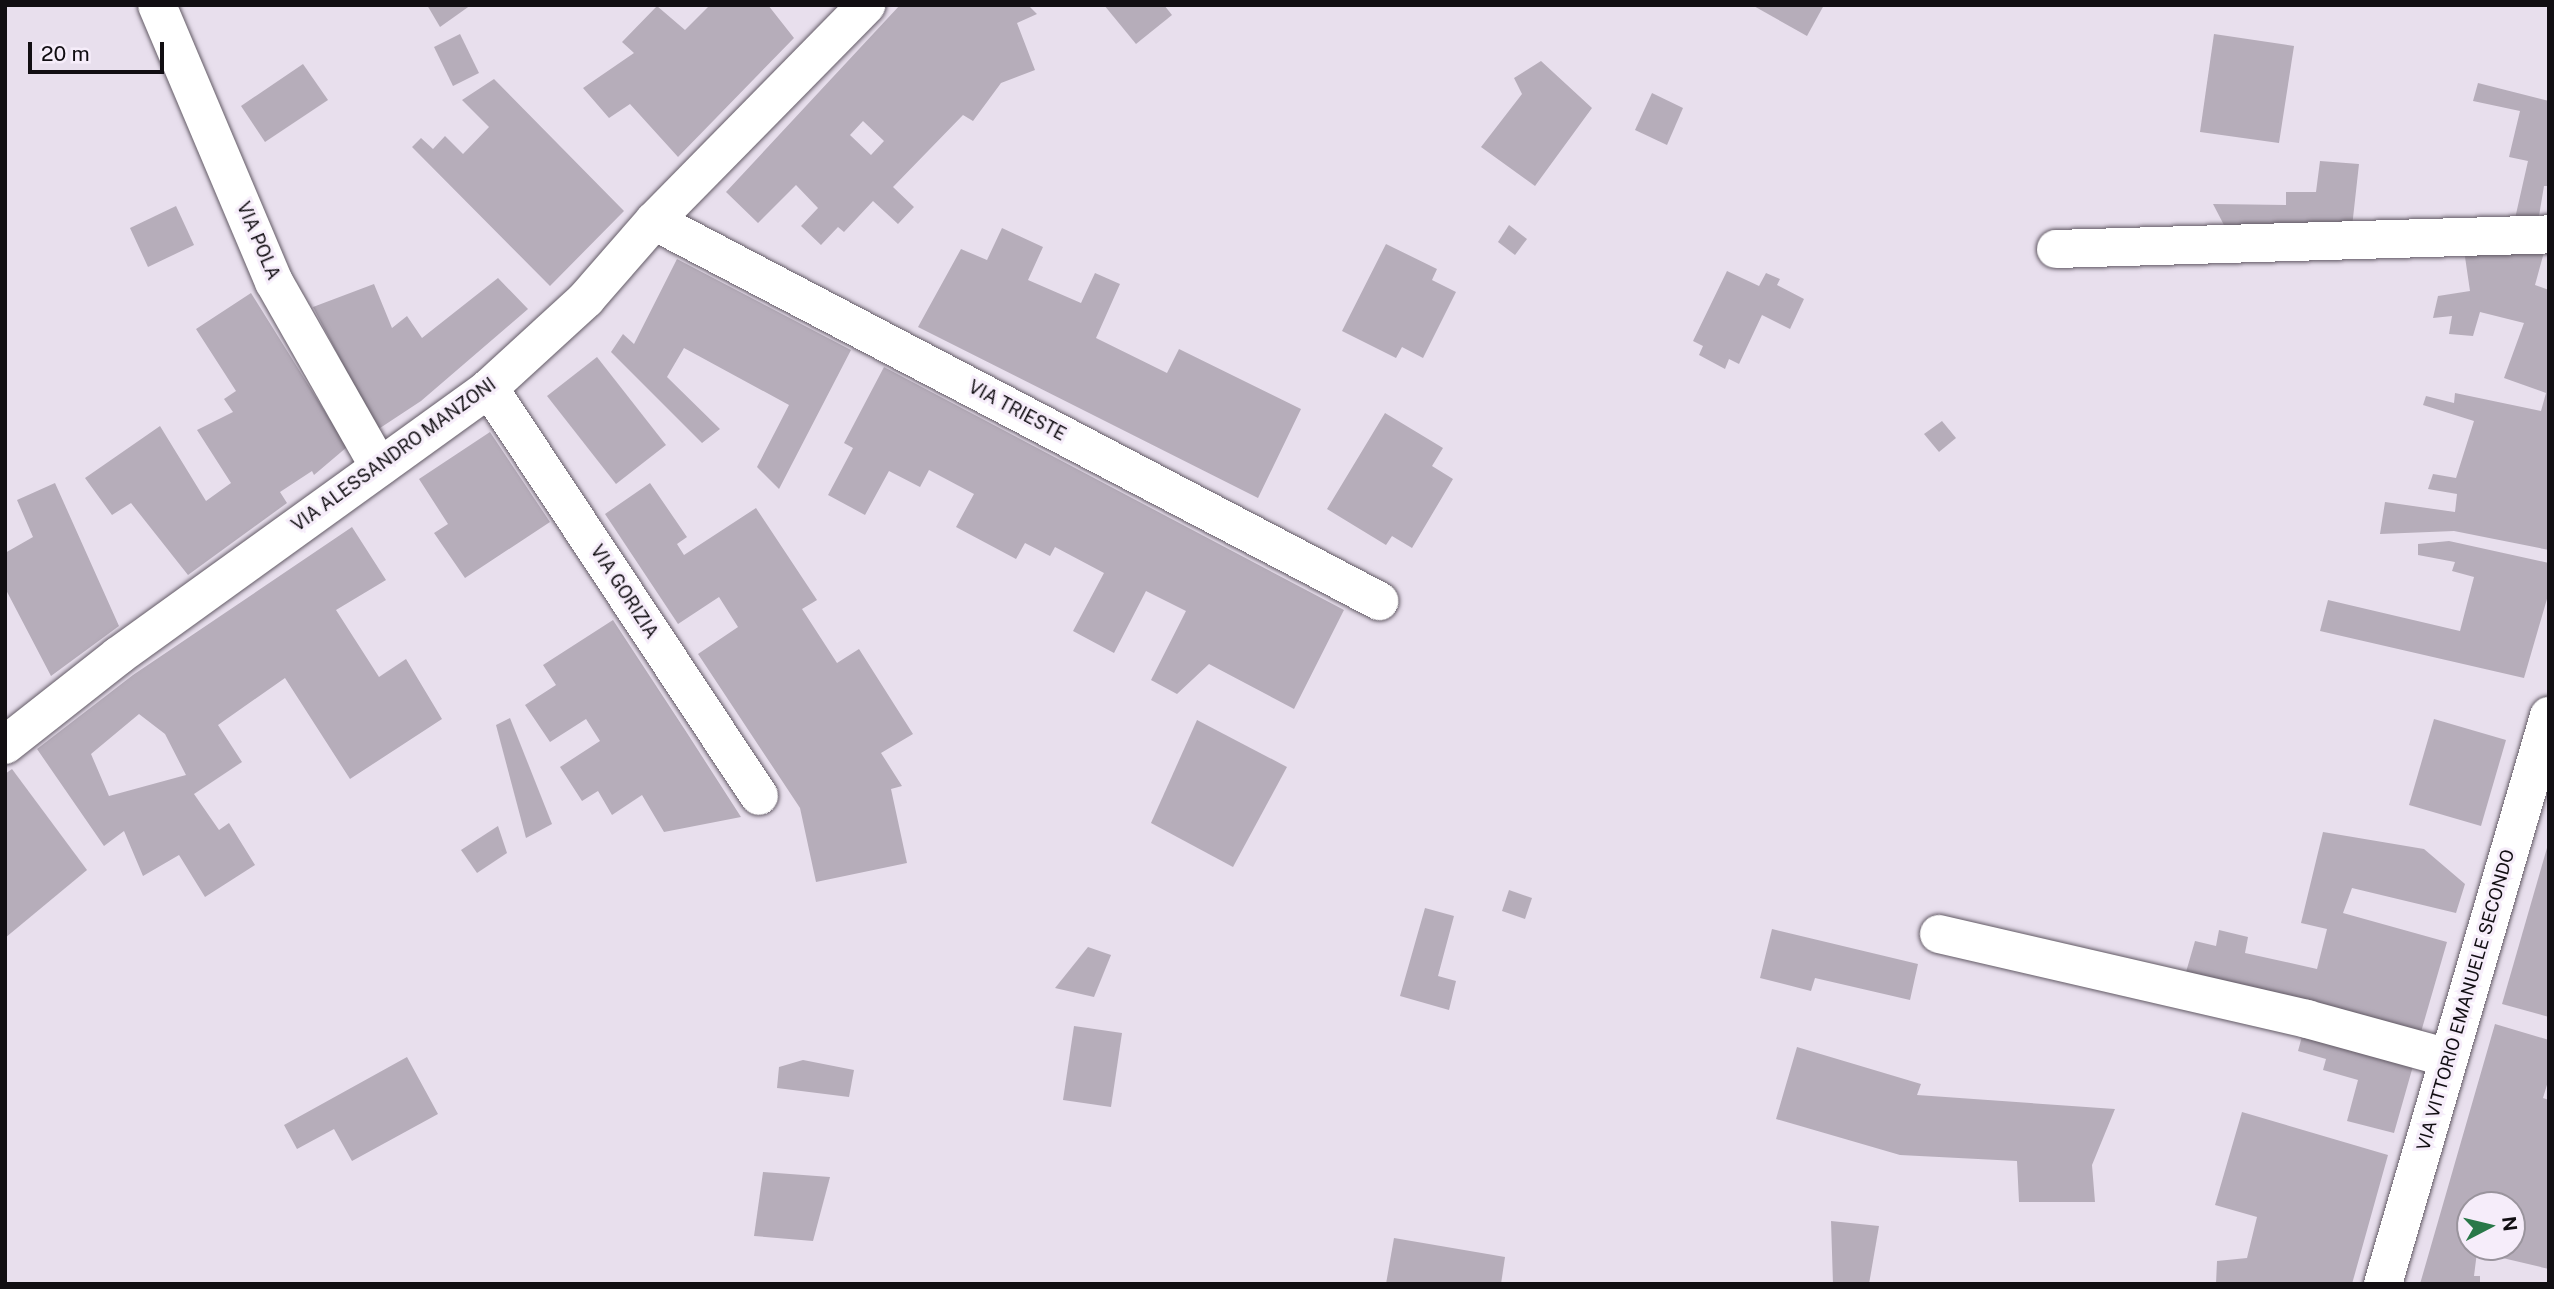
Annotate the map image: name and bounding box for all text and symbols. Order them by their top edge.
scale bar [32,28,168,72]
text: 20 m [41,41,90,66]
street label: VIA POLA [232,199,284,283]
street label: VIA ALESSANDRO MANZONI [288,374,500,536]
street label: VIA TRIESTE [965,376,1069,446]
street label: VIA GORIZIA [586,541,662,643]
street label: VIA VITTORIO EMANUELE SECONDO [2413,847,2519,1153]
north arrow [2456,1191,2526,1261]
text: N [2498,1215,2522,1232]

